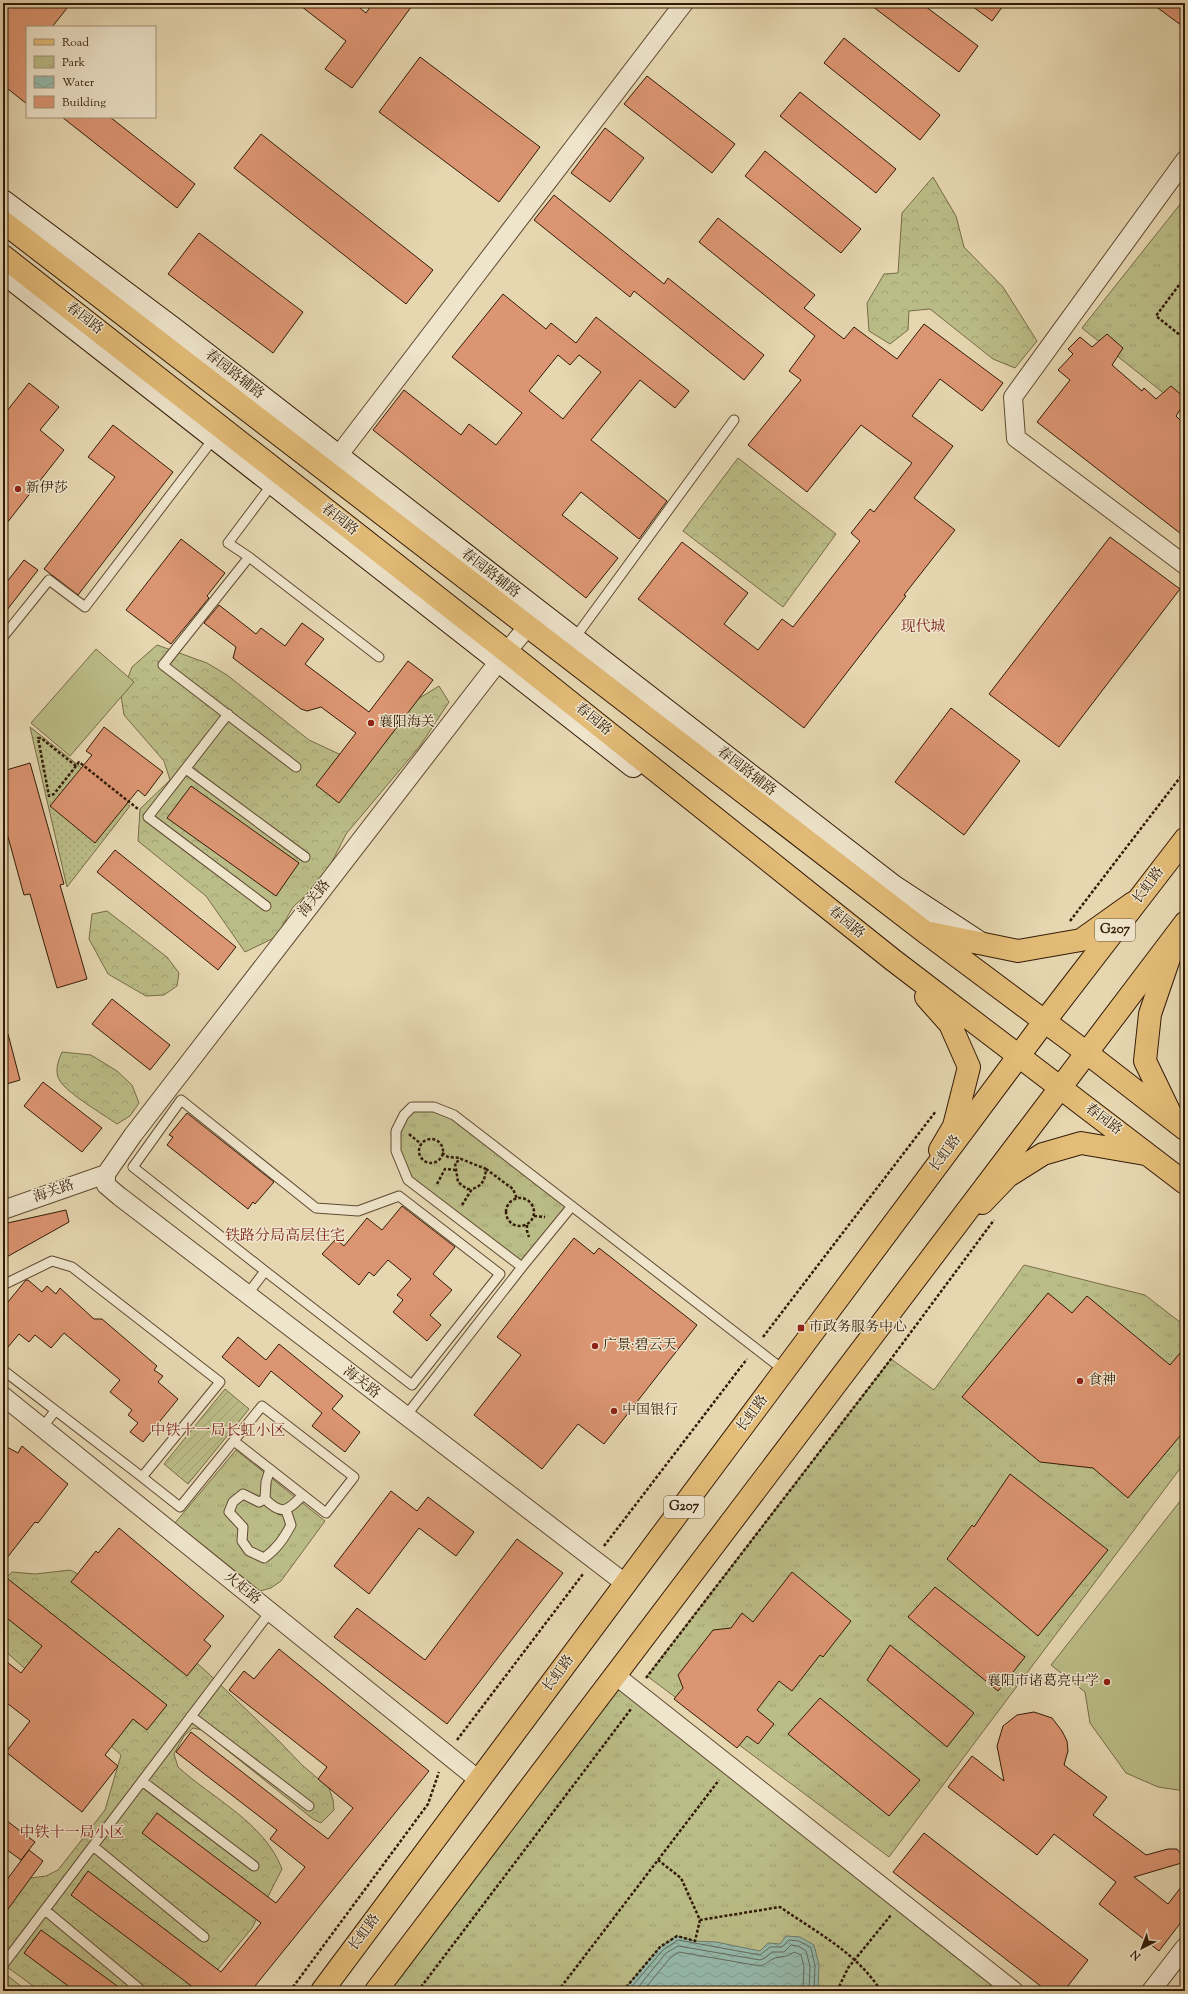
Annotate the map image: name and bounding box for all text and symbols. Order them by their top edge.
legend [26,26,156,118]
text: Road [62,34,89,52]
text: Park [62,54,85,72]
text: Water [62,74,95,92]
text: Building [62,94,106,112]
street label: 春园路 [61,298,107,340]
street label: 春园路辅路 [200,346,268,404]
place label: 新伊莎 [26,479,68,499]
marker: 新伊莎 [13,484,23,494]
street label: 春园路 [316,499,362,541]
street label: 春园路辅路 [456,545,524,603]
district label: 现代城 [900,617,946,638]
street label: 春园路 [570,699,616,741]
place label: 襄阳海关 [379,713,435,733]
marker: 襄阳海关 [366,718,376,728]
street label: 春园路辅路 [712,743,780,801]
street label: 长虹路 [1128,863,1170,909]
street label: 海关路 [294,876,336,922]
street label: 春园路 [823,902,869,944]
road number: G207 [1095,919,1135,941]
street label: 春园路 [1080,1099,1126,1141]
street label: 长虹路 [925,1131,967,1177]
street label: 海关路 [31,1176,77,1208]
district label: 铁路分局高层住宅 [225,1226,345,1247]
place label: 市政务服务中心 [809,1318,907,1338]
marker: 市政务服务中心 [796,1323,806,1333]
place label: 广景·碧云天 [603,1336,677,1356]
marker: 广景·碧云天 [590,1341,600,1351]
street label: 海关路 [338,1362,384,1404]
place label: 食神 [1088,1371,1116,1391]
marker: 食神 [1075,1376,1085,1386]
street label: 长虹路 [732,1391,774,1437]
place label: 中国银行 [622,1401,678,1421]
marker: 中国银行 [609,1406,619,1416]
district label: 中铁十一局长虹小区 [150,1421,286,1442]
road number: G207 [664,1496,704,1518]
street label: 火炬路 [219,1568,265,1610]
street label: 长虹路 [538,1651,580,1697]
place label: 襄阳市诸葛亮中学 [987,1672,1099,1692]
marker: 襄阳市诸葛亮中学 [1102,1677,1112,1687]
district label: 中铁十一局小区 [19,1823,125,1844]
street label: 长虹路 [344,1910,386,1956]
north arrow [1122,1928,1162,1968]
text: N [1127,1946,1145,1964]

